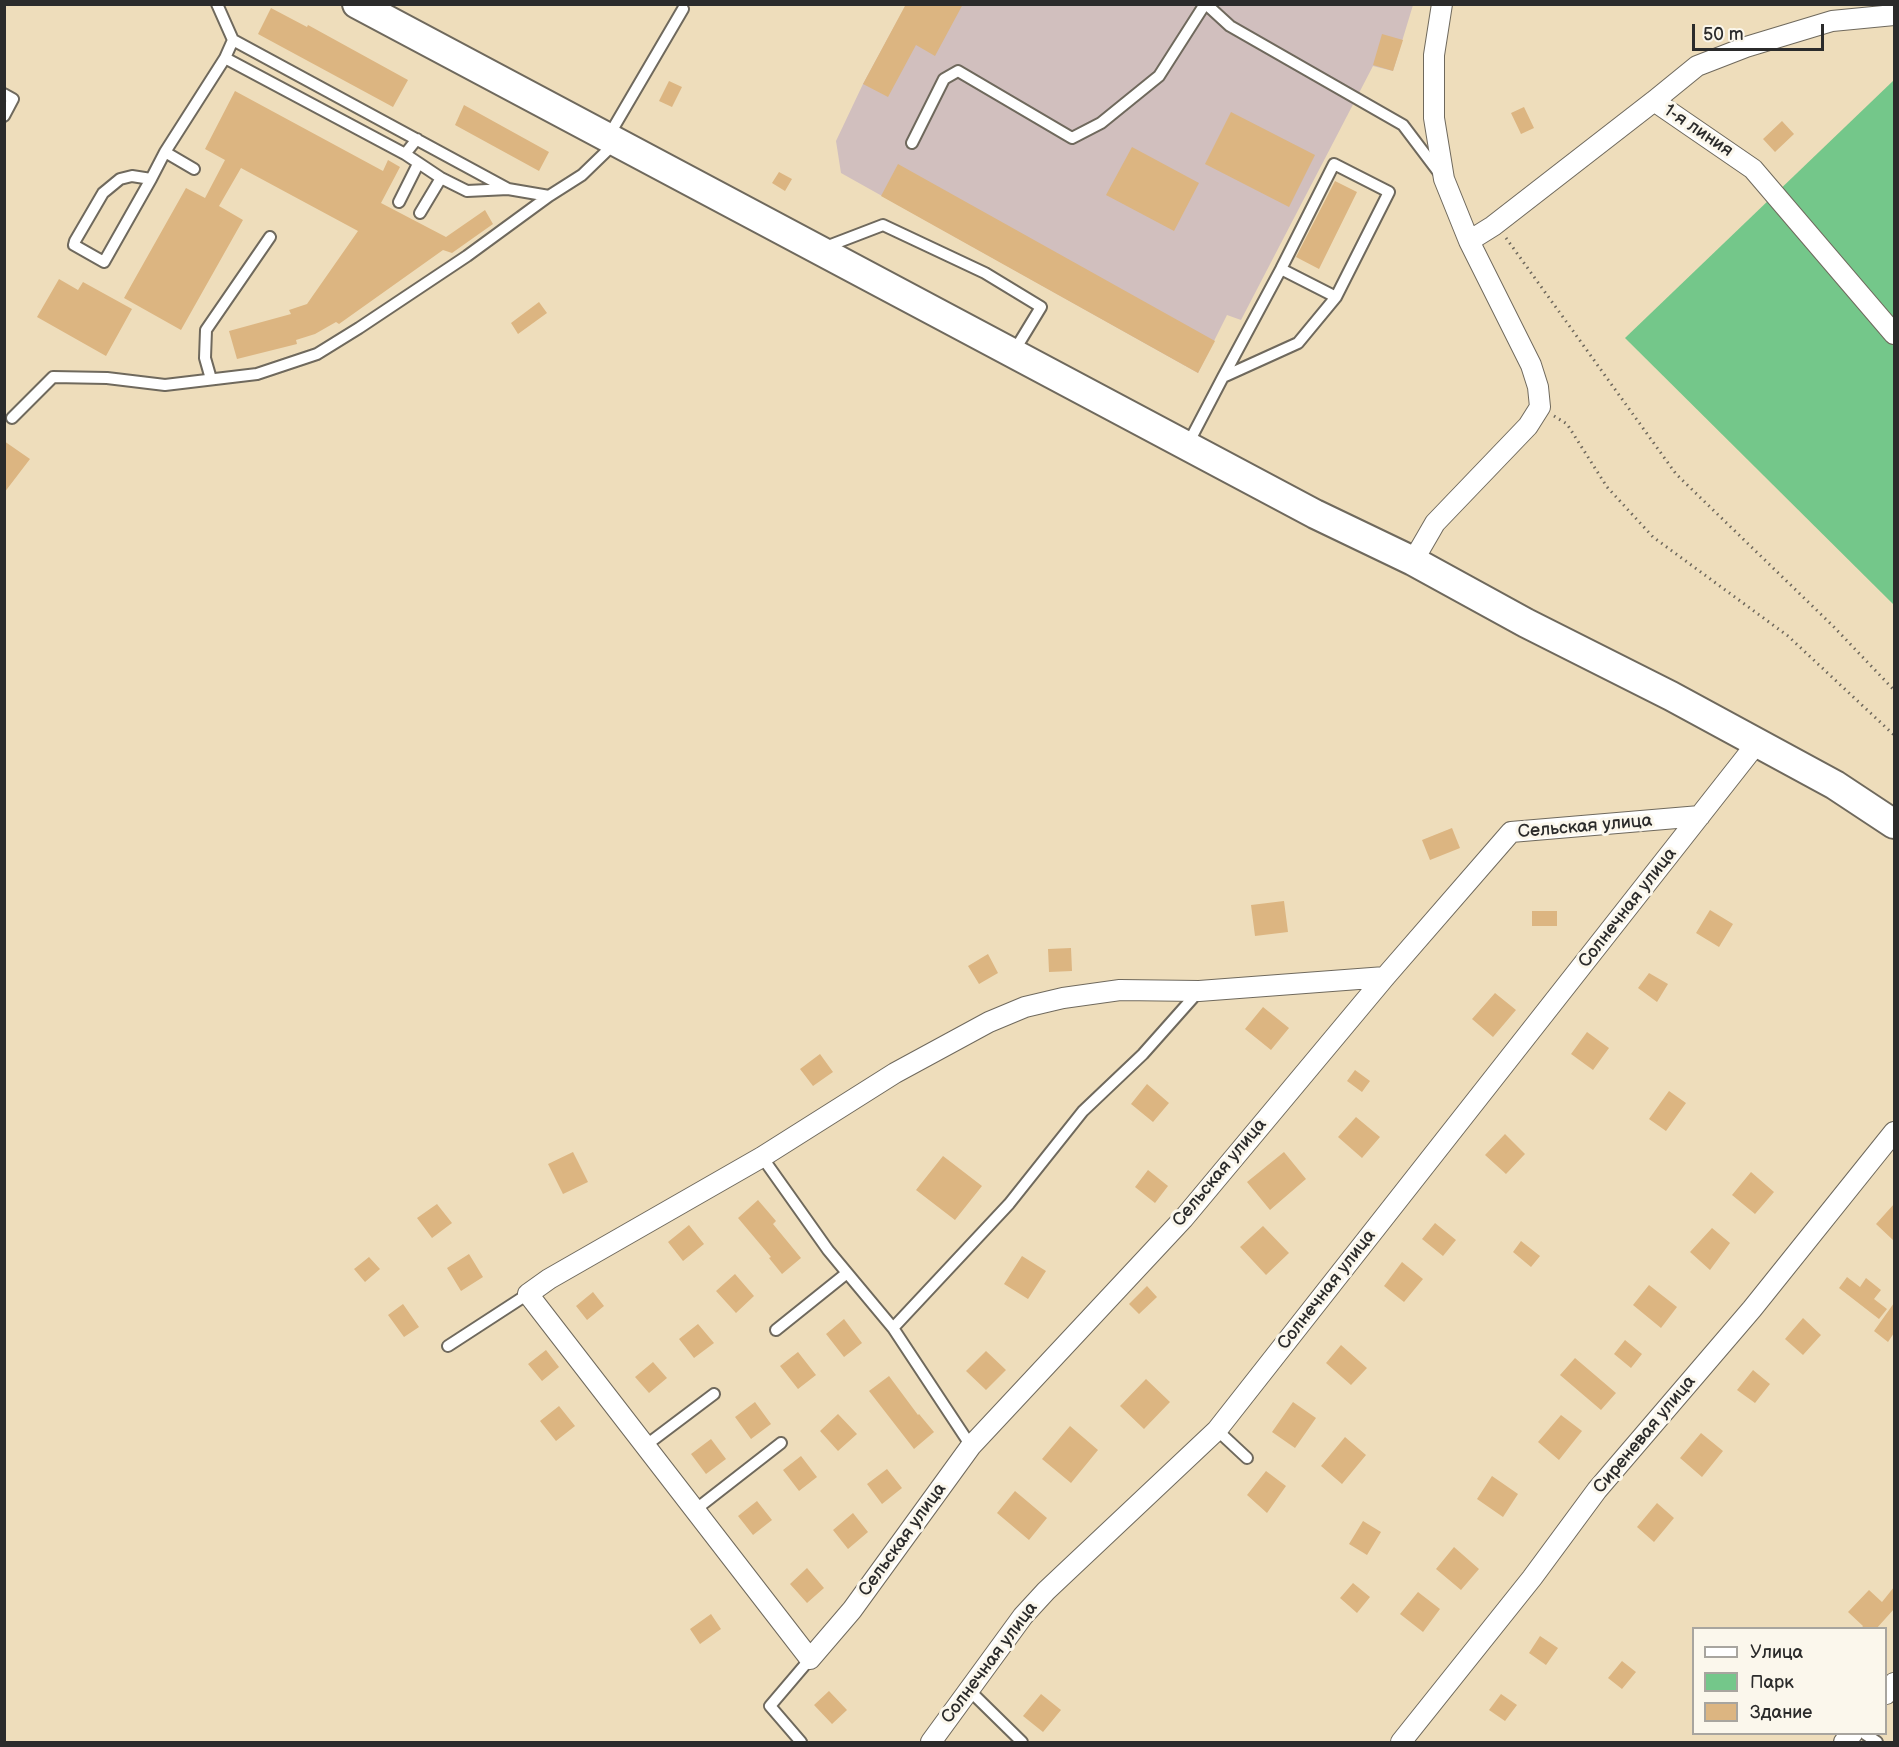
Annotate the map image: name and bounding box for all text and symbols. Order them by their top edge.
scale bar [1695,12,1827,50]
text: 50 m [1703,24,1744,45]
street label: 1-я линия [1659,100,1737,162]
street label: Сельская улица [1517,810,1653,844]
street label: Солнечная улица [1574,844,1682,972]
street label: Сельская улица [1168,1114,1272,1232]
street label: Солнечная улица [1273,1226,1381,1354]
street label: Сиреневая улица [1589,1372,1701,1498]
street label: Сельская улица [855,1479,951,1601]
street label: Солнечная улица [937,1598,1043,1728]
legend [1692,1627,1887,1735]
text: Улица [1750,1642,1803,1663]
text: Парк [1750,1672,1794,1693]
text: Здание [1750,1702,1812,1723]

